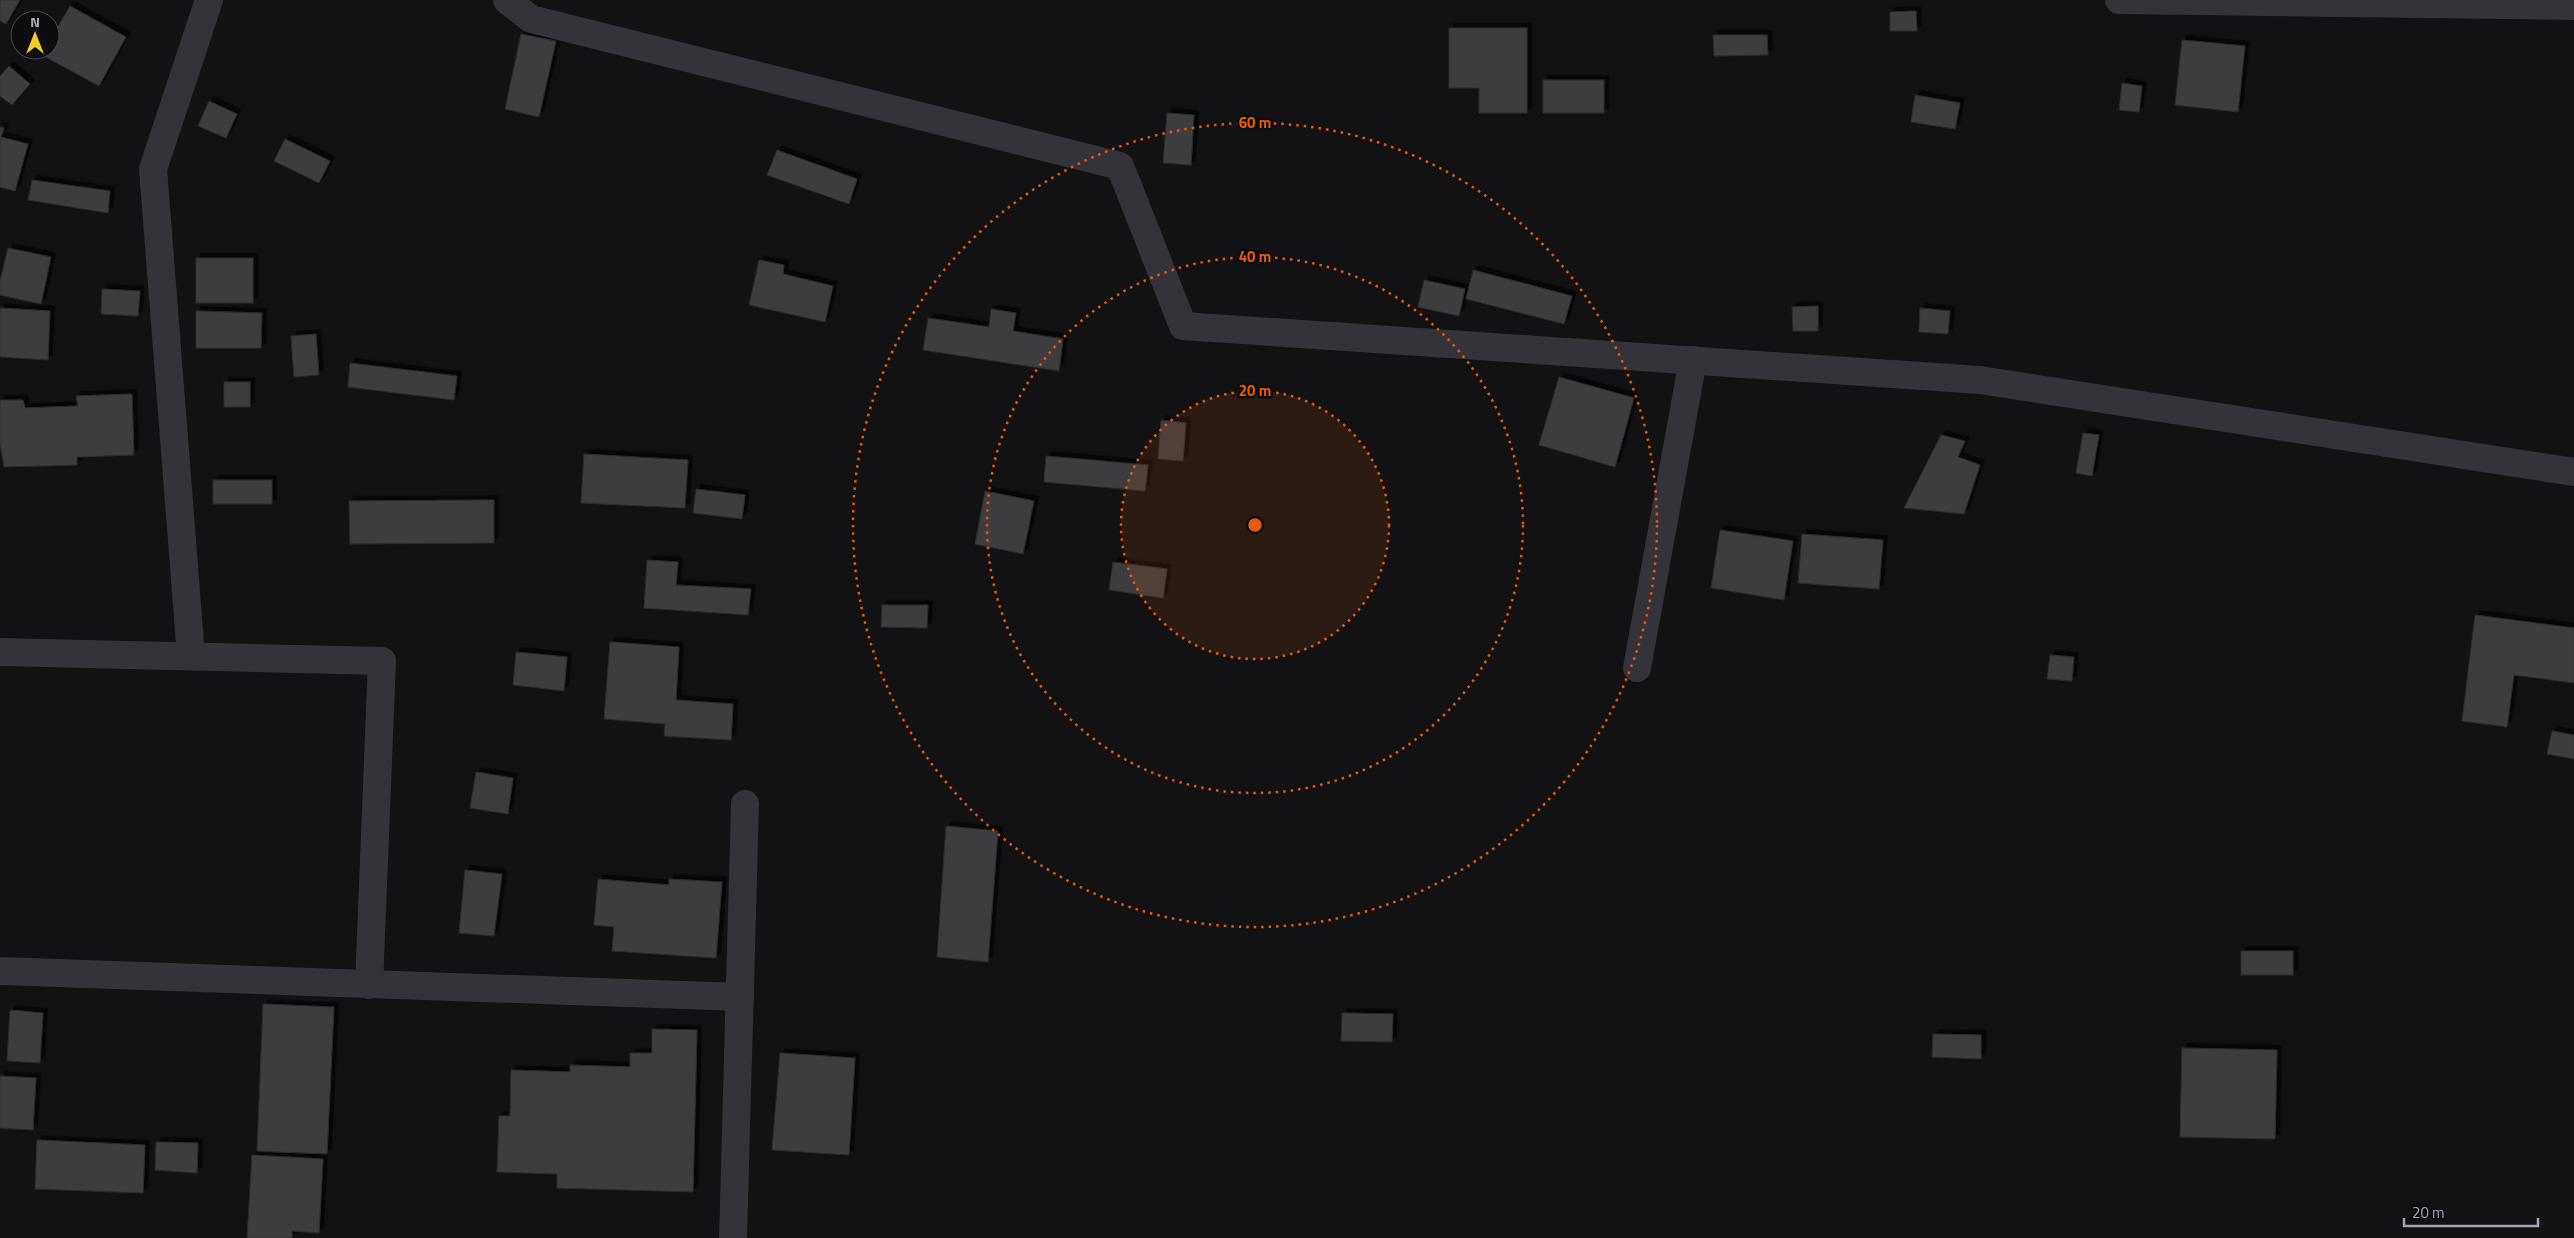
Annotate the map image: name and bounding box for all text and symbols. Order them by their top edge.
north arrow [10,10,60,60]
text: N [30,11,40,32]
text: 60 m [1239,111,1271,134]
text: 40 m [1239,245,1271,268]
text: 20 m [1239,379,1271,402]
centre of rings [1246,516,1264,534]
scale bar [2404,1196,2538,1228]
text: 20 m [2412,1201,2445,1224]

